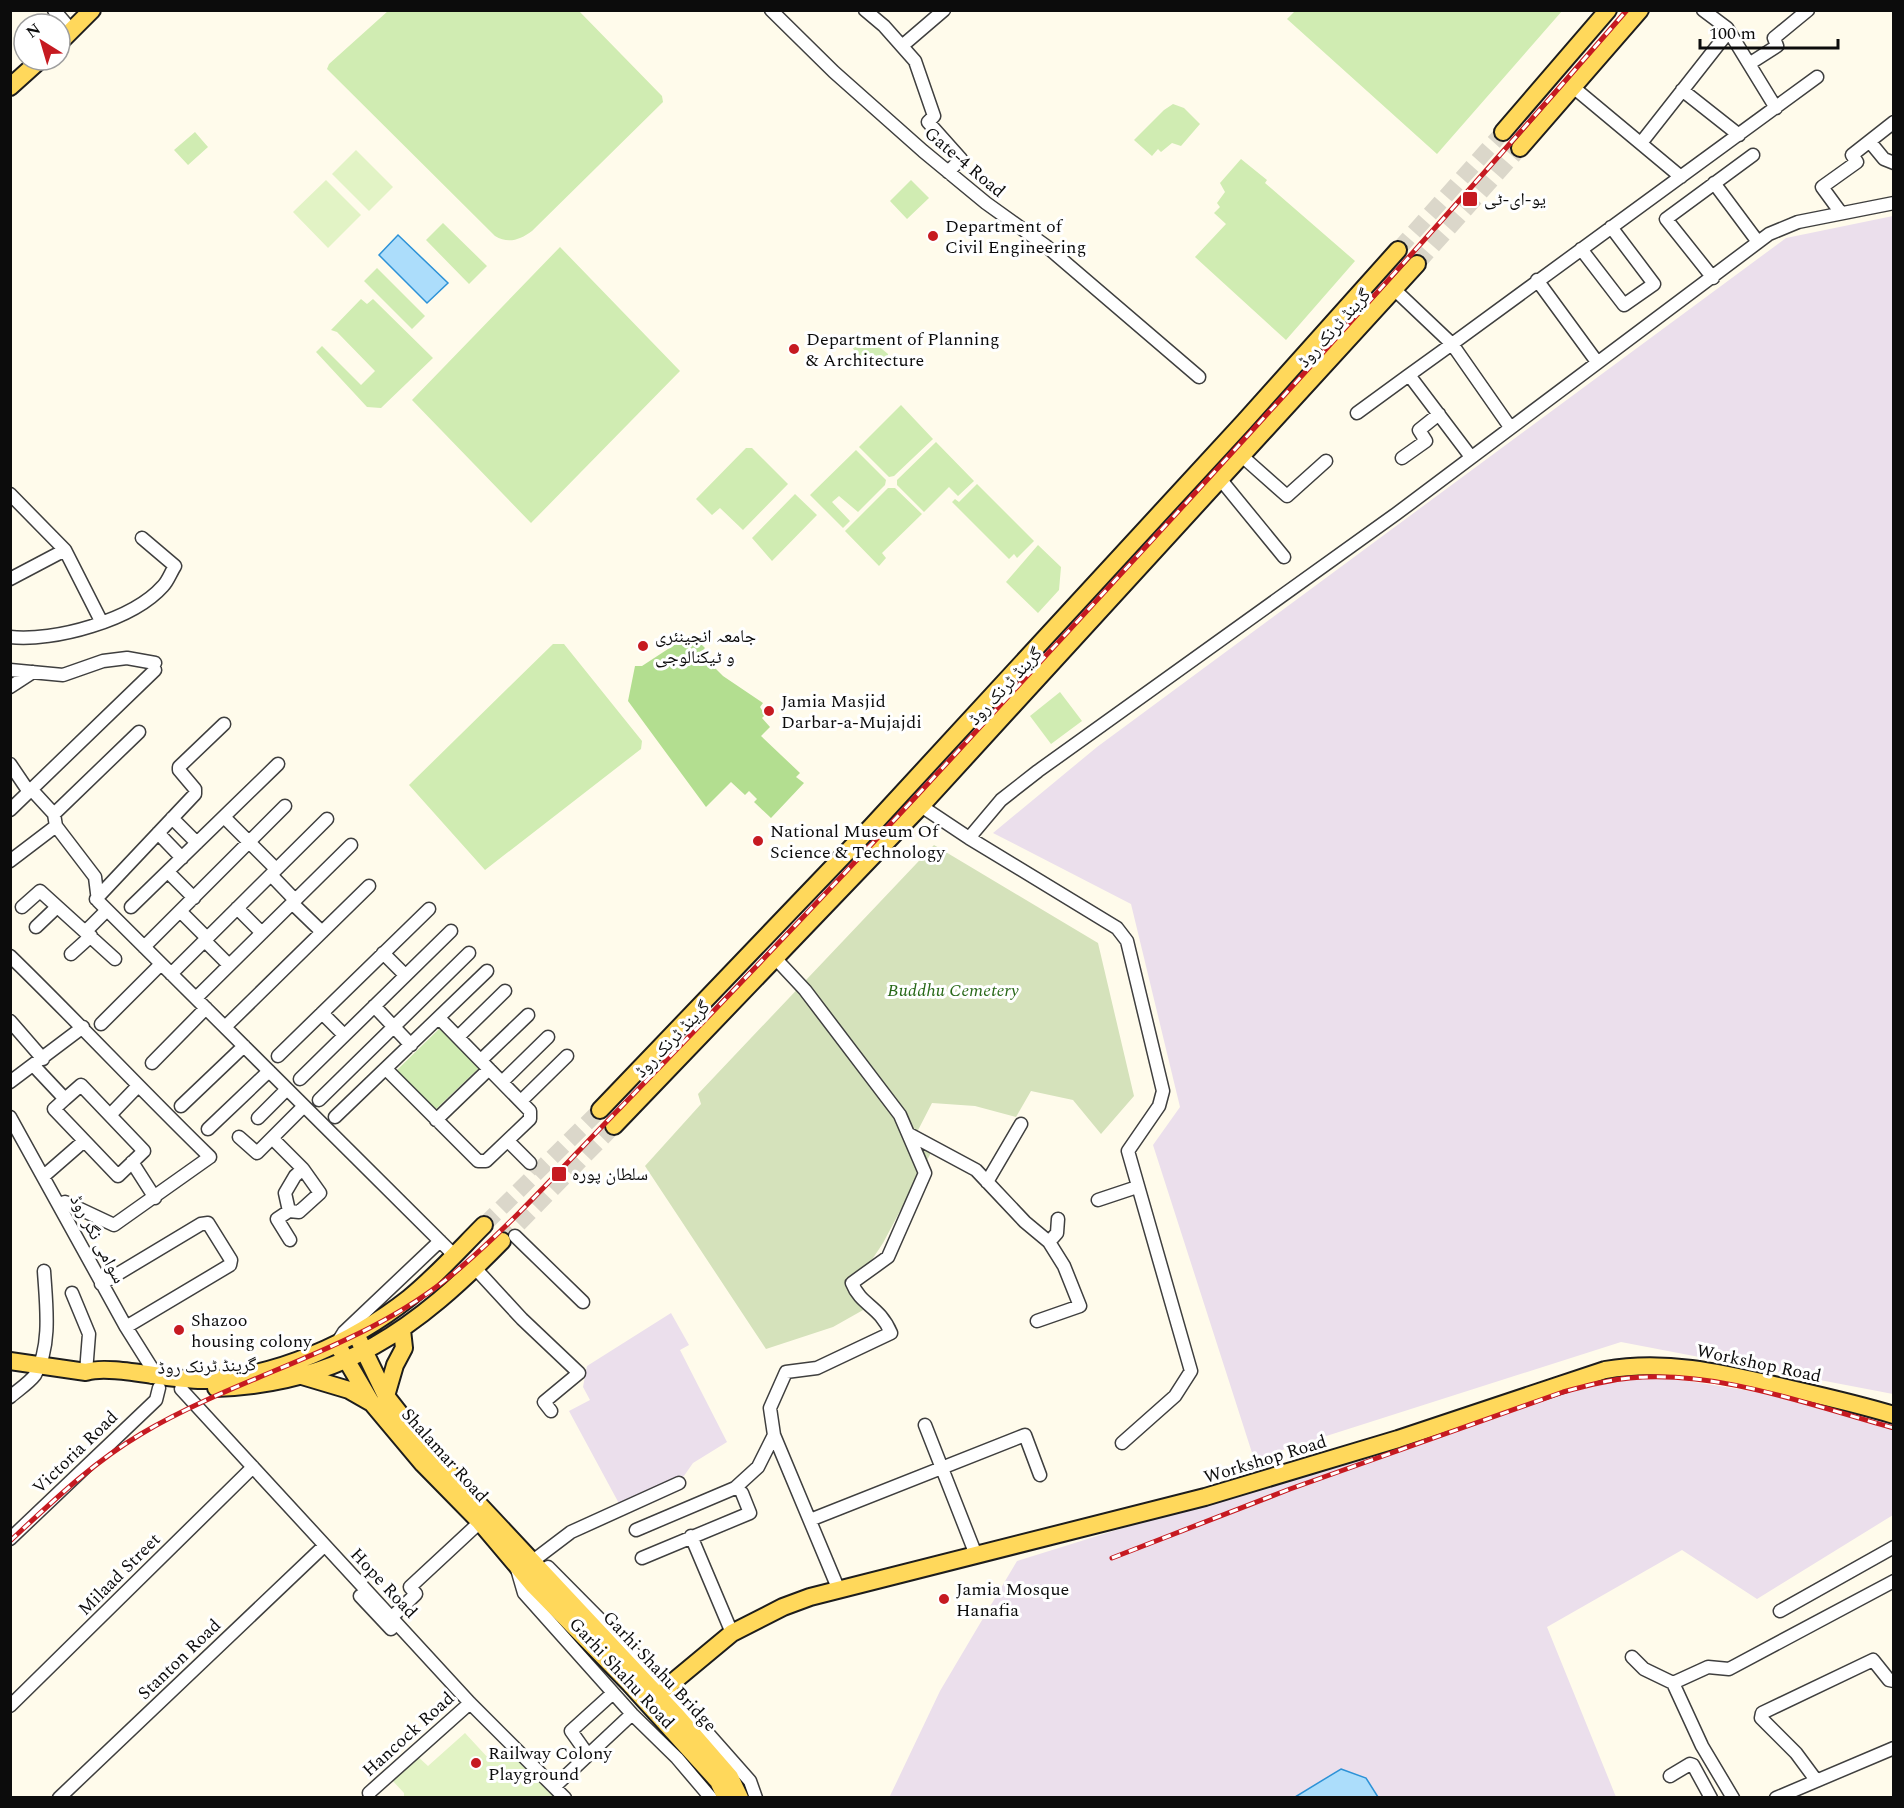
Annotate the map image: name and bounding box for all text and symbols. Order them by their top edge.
north arrow [12,12,72,72]
scale bar [1700,12,1838,50]
text: N [21,17,46,44]
text: 100 m [1709,20,1756,47]
street label: Gate-4 Road [918,120,1011,204]
place label: یو-ای-ٹی [1484,186,1546,213]
marker: یو-ای-ٹی [1461,190,1479,208]
place label: Department of Civil Engineering [945,213,1086,261]
marker: Department of Civil Engineering [926,229,940,243]
street label: گرینڈ ٹرنک روڈ [1291,282,1378,374]
place label: Department of Planning & Architecture [806,326,1000,374]
marker: Department of Planning & Architecture [787,342,801,356]
place label: جامعہ انجینئری و ٹیکنالوجی [655,623,756,671]
marker: جامعہ انجینئری و ٹیکنالوجی [636,639,650,653]
street label: گرینڈ ٹرنک روڈ [962,641,1049,732]
place label: Jamia Masjid Darbar-a-Mujajdi [781,688,922,736]
marker: Jamia Masjid Darbar-a-Mujajdi [762,704,776,718]
place label: National Museum Of Science & Technology [770,818,946,866]
marker: National Museum Of Science & Technology [751,834,765,848]
park label: Buddhu Cemetery [887,977,1019,1004]
street label: گرینڈ ٹرنک روڈ [628,994,717,1084]
place label: سلطان پورہ [572,1161,648,1188]
marker: سلطان پورہ [550,1165,568,1183]
street label: سوامی نگر روڈ [63,1190,132,1289]
place label: Shazoo housing colony [191,1307,313,1355]
marker: Shazoo housing colony [172,1323,186,1337]
street label: Workshop Road [1694,1337,1824,1390]
street label: گرینڈ ٹرنک روڈ [157,1351,257,1382]
street label: Shalamar Road [395,1402,495,1509]
street label: Victoria Road [26,1404,124,1500]
street label: Workshop Road [1200,1428,1330,1491]
street label: Milaad Street [72,1527,167,1622]
street label: Hope Road [344,1542,424,1625]
place label: Jamia Mosque Hanafia [956,1576,1069,1624]
marker: Jamia Mosque Hanafia [937,1592,951,1606]
street label: Garhi Shahu Bridge [596,1605,723,1738]
street label: Garhi Shahu Road [562,1611,681,1735]
street label: Stanton Road [131,1612,227,1706]
street label: Hancock Road [356,1686,460,1783]
place label: Railway Colony Playground [488,1740,613,1788]
marker: Railway Colony Playground [469,1756,483,1770]

